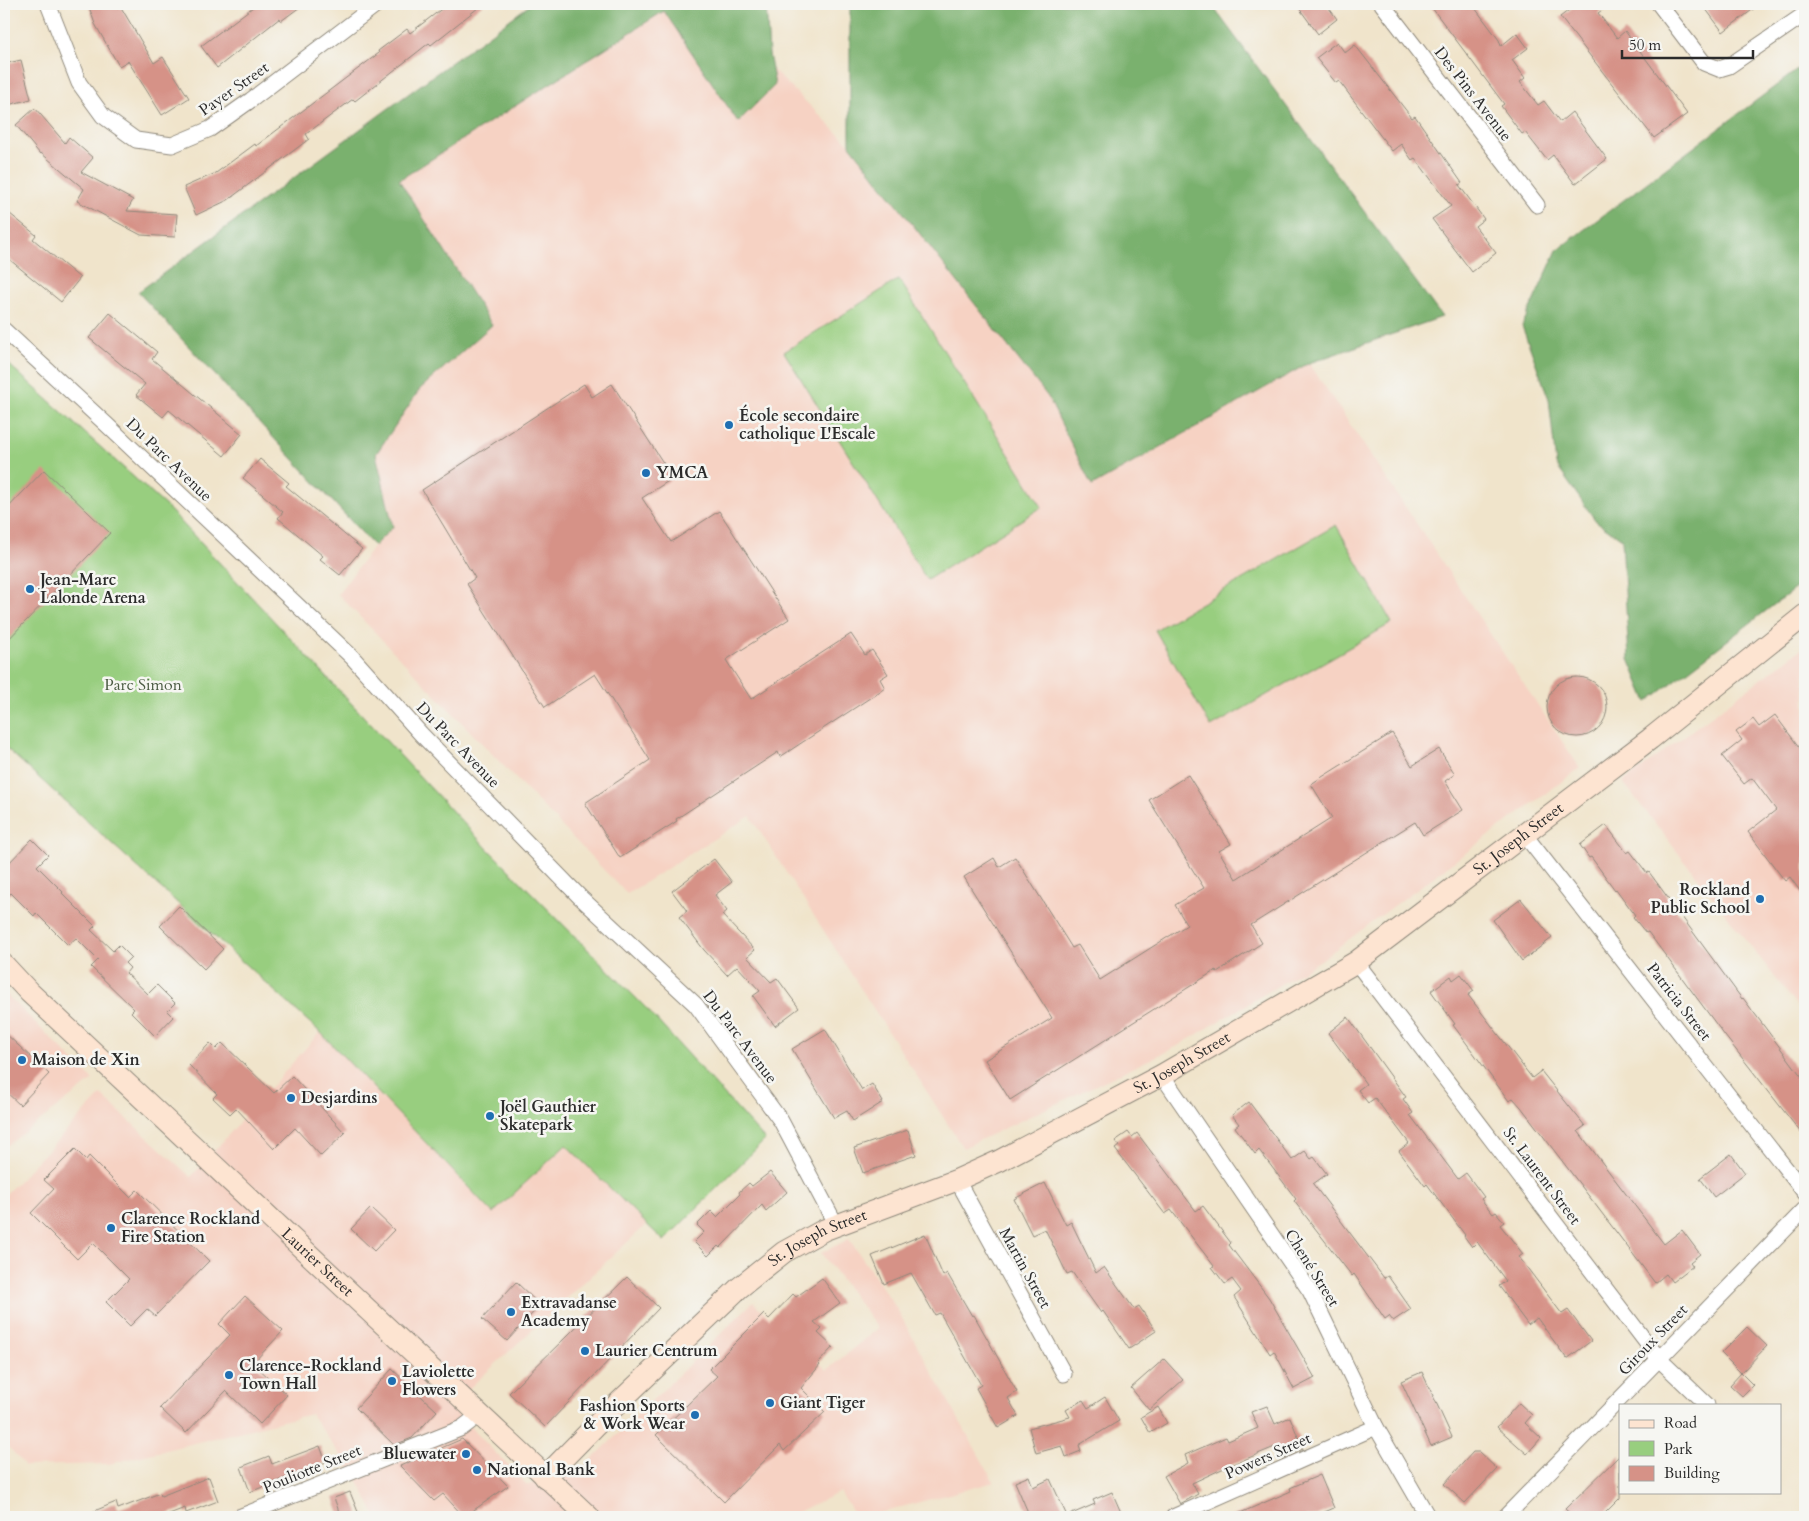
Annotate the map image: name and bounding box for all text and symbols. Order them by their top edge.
scale bar [1622,28,1753,60]
text: 50 m [1629,35,1661,55]
street label: Des Pins Avenue [1429,42,1517,146]
street label: Payer Street [195,57,273,121]
place label: École secondaire catholique L'Escale [739,404,876,445]
street label: Du Parc Avenue [121,413,217,507]
marker: École secondaire catholique L'Escale [723,419,735,431]
place label: YMCA [656,462,708,484]
marker: YMCA [640,467,652,479]
place label: Jean-Marc Lalonde Arena [38,569,146,609]
marker: Jean-Marc Lalonde Arena [24,583,36,595]
park label: Parc Simon [104,674,182,696]
street label: Du Parc Avenue [411,697,505,793]
street label: St. Joseph Street [1469,797,1568,880]
place label: Rockland Public School [1651,879,1750,919]
marker: Rockland Public School [1754,893,1766,905]
street label: Patricia Street [1642,958,1716,1046]
street label: Du Parc Avenue [698,986,782,1088]
street label: St. Joseph Street [1130,1026,1234,1099]
place label: Maison de Xin [32,1049,141,1071]
marker: Maison de Xin [16,1054,28,1066]
place label: Desjardins [301,1087,378,1109]
marker: Desjardins [285,1092,297,1104]
place label: Joël Gauthier Skatepark [498,1096,597,1136]
marker: Joël Gauthier Skatepark [484,1110,496,1122]
street label: St. Laurent Street [1498,1123,1586,1229]
street label: St. Joseph Street [763,1204,870,1272]
place label: Clarence Rockland Fire Station [121,1208,260,1248]
marker: Clarence Rockland Fire Station [105,1222,117,1234]
street label: Laurier Street [276,1223,358,1302]
street label: Martin Street [994,1224,1056,1312]
street label: Chené Street [1280,1225,1344,1311]
place label: Extravadanse Academy [521,1292,617,1332]
street label: Giroux Street [1613,1300,1693,1380]
marker: Extravadanse Academy [505,1306,517,1318]
place label: Laurier Centrum [595,1340,718,1362]
marker: Laurier Centrum [579,1345,591,1357]
place label: Clarence-Rockland Town Hall [239,1355,382,1395]
place label: Laviolette Flowers [402,1361,475,1401]
marker: Clarence-Rockland Town Hall [223,1369,235,1381]
marker: Laviolette Flowers [386,1375,398,1387]
place label: Giant Tiger [780,1392,866,1414]
place label: Fashion Sports & Work Wear [579,1395,686,1435]
marker: Giant Tiger [764,1397,776,1409]
legend [1619,1404,1782,1494]
marker: Fashion Sports & Work Wear [689,1409,701,1421]
text: Road [1664,1413,1697,1433]
street label: Powers Street [1221,1427,1315,1485]
street label: Pouliotte Street [260,1439,364,1499]
text: Park [1664,1439,1693,1459]
place label: Bluewater [383,1443,457,1465]
marker: Bluewater [460,1448,472,1460]
place label: National Bank [487,1459,595,1481]
text: Building [1664,1463,1720,1483]
marker: National Bank [471,1464,483,1476]

